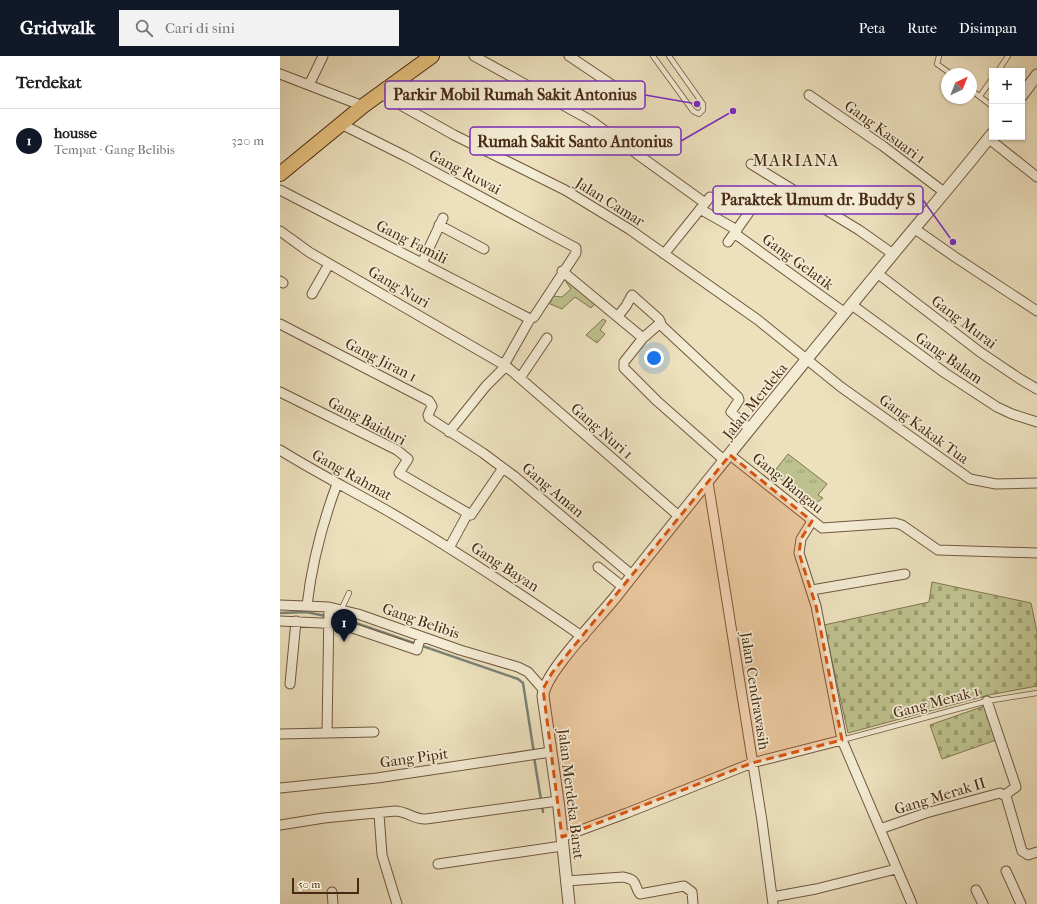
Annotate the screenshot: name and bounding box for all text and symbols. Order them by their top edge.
search box [119,10,399,46]
text: Gridwalk [20,17,95,39]
icon: search [133,17,155,39]
text: Cari di sini [165,19,235,37]
text: Peta [859,20,885,37]
text: Rute [907,20,937,37]
text: Disimpan [959,20,1017,37]
north arrow [941,68,977,104]
map controls [989,68,1025,140]
button: + [989,68,1025,104]
text: Terdekat [16,72,82,92]
callout: Parkir Mobil Rumah Sakit Antonius [385,81,645,109]
text: Parkir Mobil Rumah Sakit Antonius [393,85,637,104]
street label: Gang Kasuari 1 [841,97,929,167]
button: − [989,104,1025,140]
text: housse [54,124,97,142]
callout: Rumah Sakit Santo Antonius [470,127,681,155]
text: Rumah Sakit Santo Antonius [477,132,673,151]
text: 1 [27,133,31,148]
text: 320 m [231,133,264,148]
text: Tempat · Gang Belibis [54,142,175,157]
street label: Gang Ruwai [426,146,505,199]
district label: MARIANA [752,150,840,170]
street label: Jalan Camar [571,173,648,231]
callout: Paraktek Umum dr. Buddy S [713,186,923,214]
text: Paraktek Umum dr. Buddy S [721,190,915,210]
street label: Gang Famili [373,216,451,268]
street label: Gang Gelatik [759,230,838,294]
street label: Gang Nuri [365,262,433,312]
street label: Gang Murai [928,292,1001,353]
street label: Gang Balam [912,328,986,388]
street label: Gang Jiran 1 [342,334,420,386]
your location [644,348,664,368]
street label: Jalan Merdeka [718,359,792,443]
street label: Gang Kakak Tua [876,390,973,468]
street label: Gang Baiduri [325,393,410,449]
street label: Gang Nuri 1 [567,399,637,463]
street label: Gang Rahmat [309,446,396,505]
street label: Gang Bangau [749,449,828,517]
street label: Gang Aman [518,459,588,521]
street label: Gang Bayan [468,538,543,596]
street label: Gang Belibis [380,599,463,643]
pin: 1 [331,609,357,642]
street label: Jalan Cendrawasih [737,630,773,752]
street label: Gang Merak 1 [891,682,981,722]
street label: Jalan Merdeka Barat [554,727,588,861]
street label: Gang Pipit [379,744,450,772]
street label: Gang Merak II [892,774,988,818]
scale bar [292,876,359,895]
text: 50 m [298,878,320,891]

